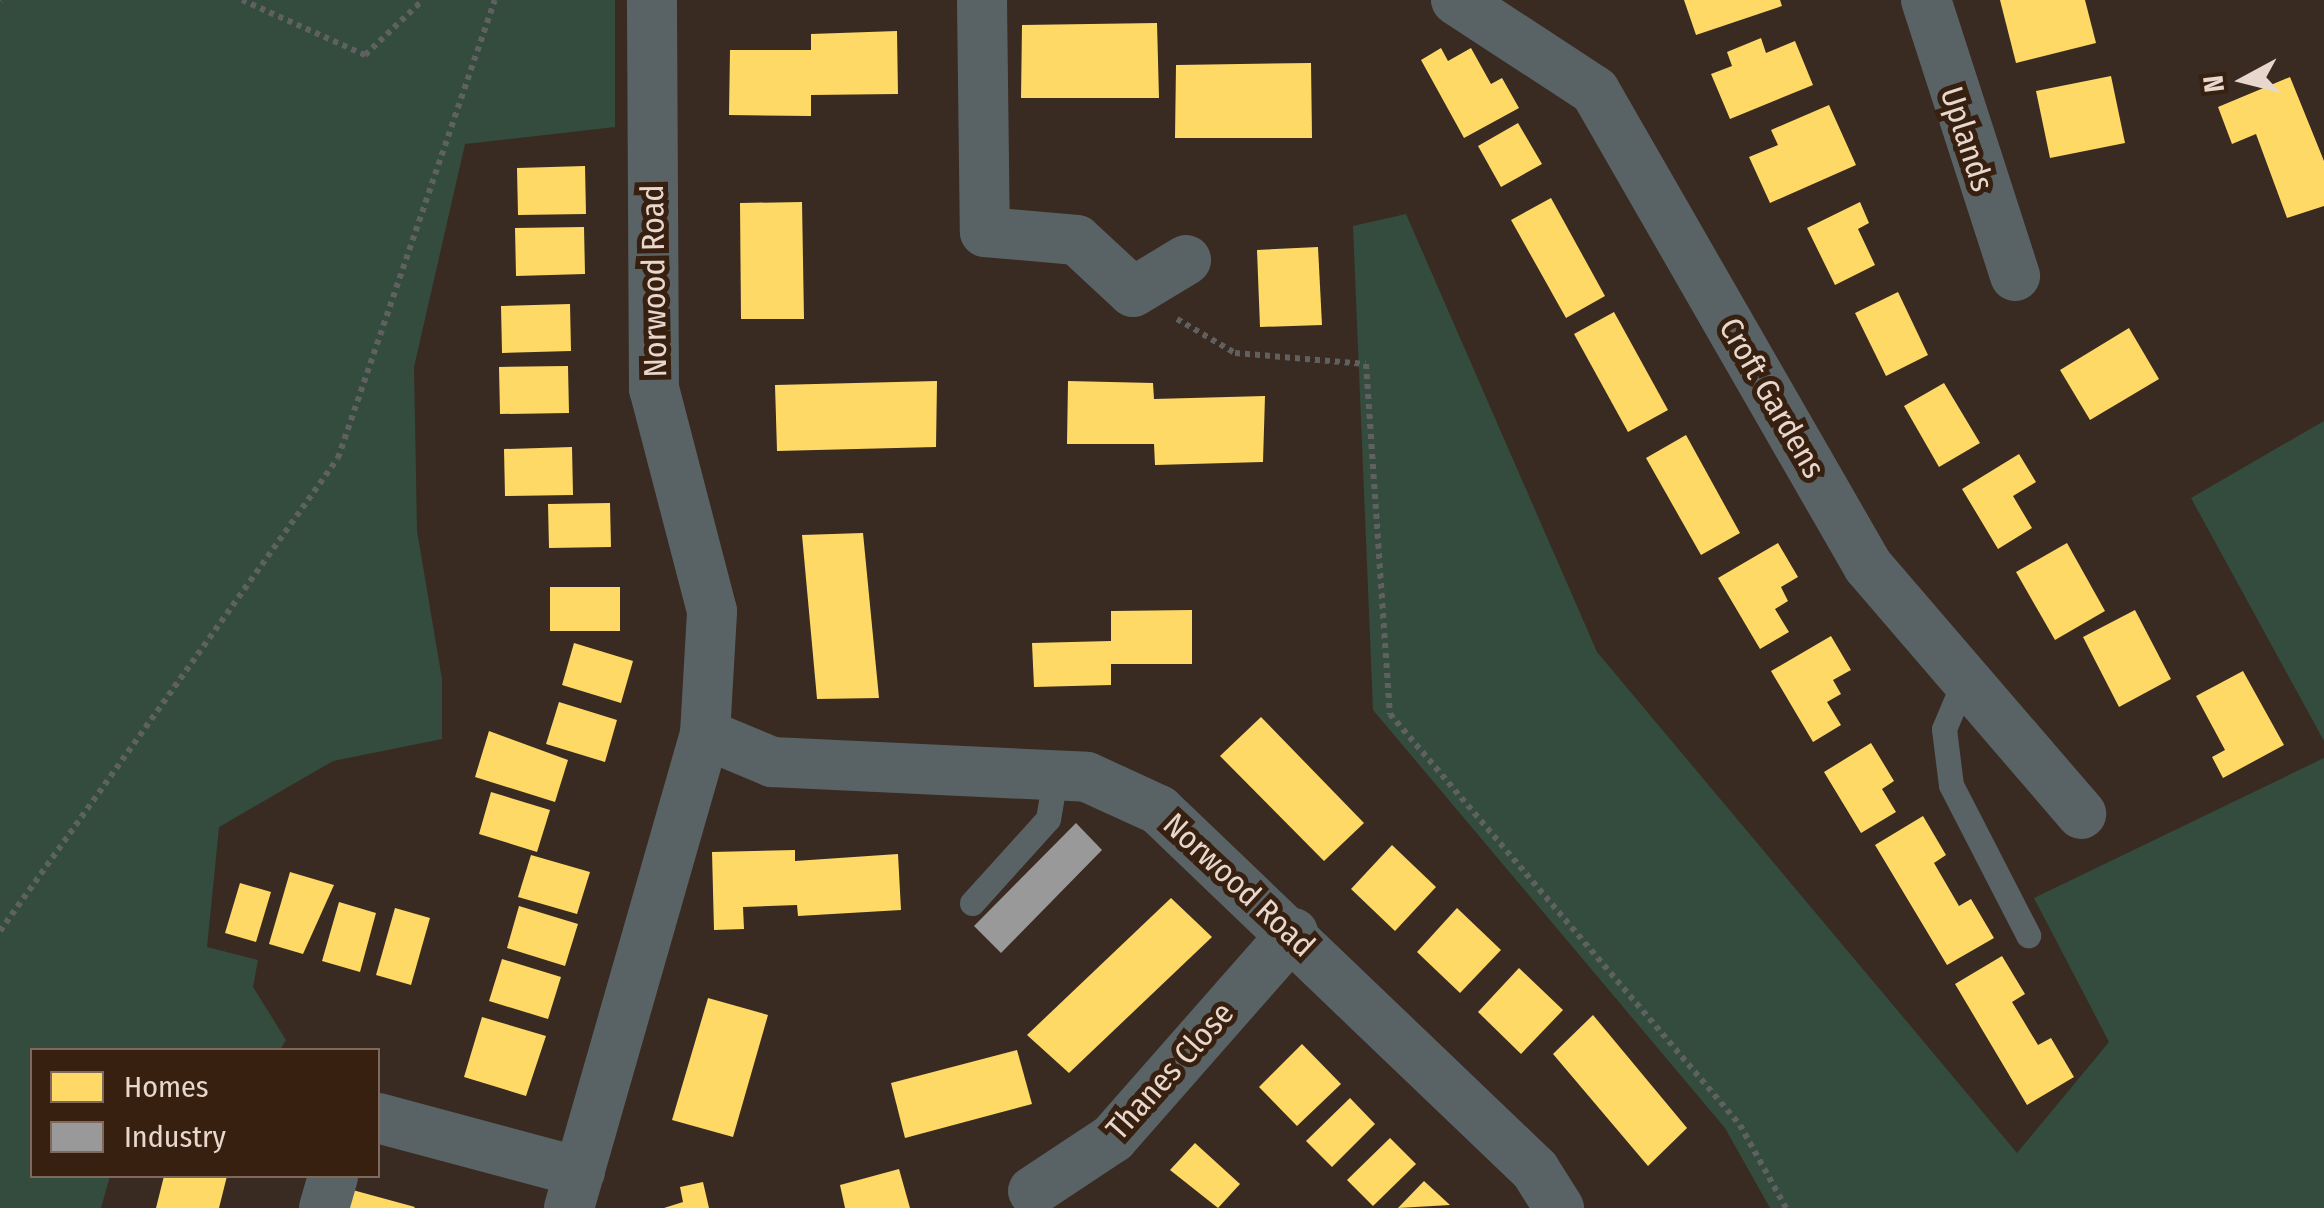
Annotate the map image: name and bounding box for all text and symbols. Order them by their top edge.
north arrow [2194,30,2294,130]
text: N [2196,73,2231,94]
street label: Uplands [1932,82,2002,196]
street label: Norwood Road [633,184,675,378]
street label: Croft Gardens [1711,311,1833,485]
street label: Norwood Road [1155,805,1323,965]
street label: Thanes Close [1098,994,1242,1148]
legend [30,1048,380,1178]
text: Homes [124,1069,209,1105]
text: Industry [124,1119,226,1155]

